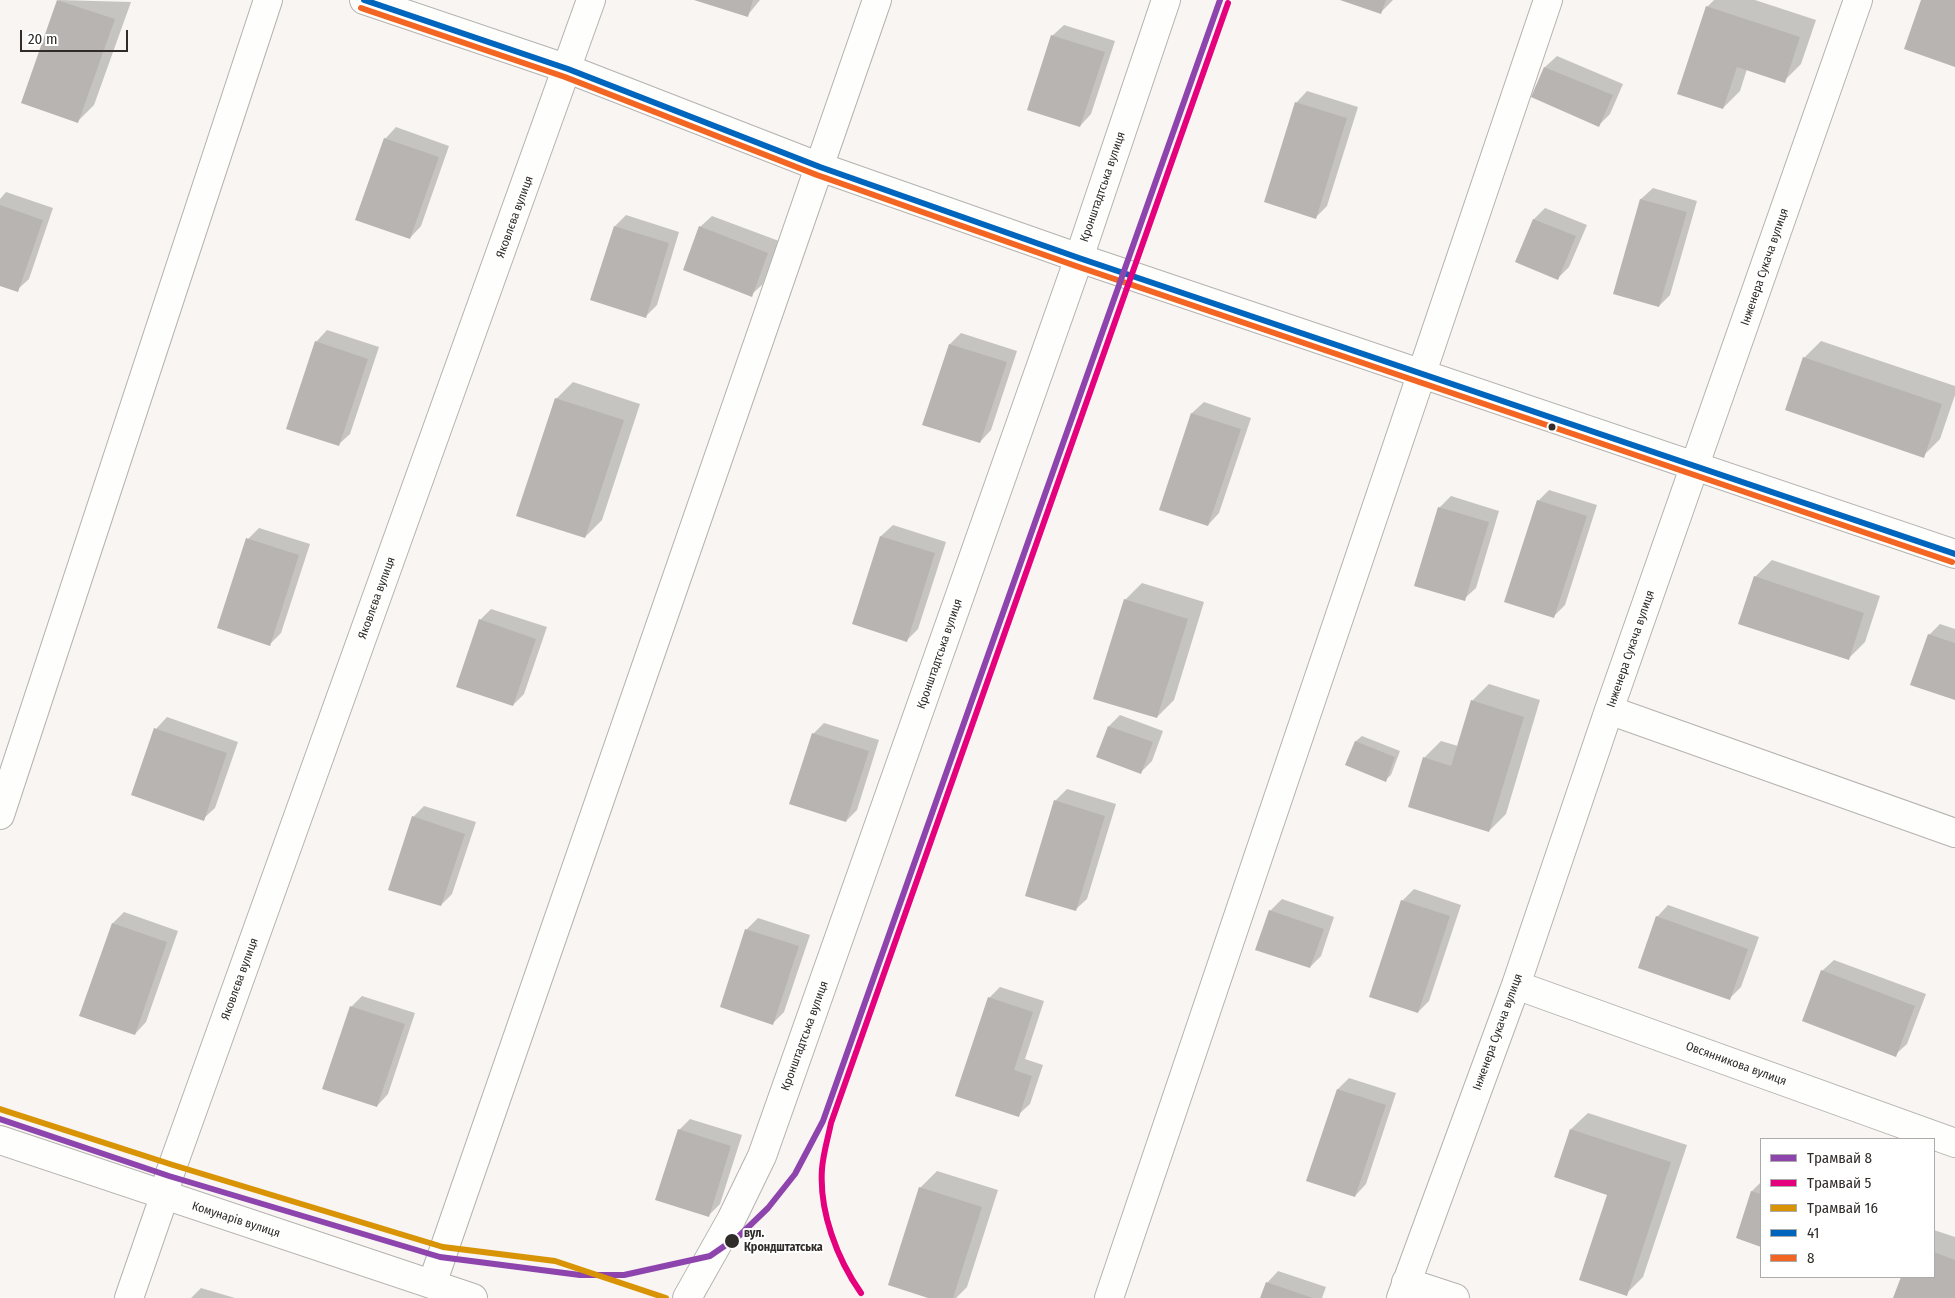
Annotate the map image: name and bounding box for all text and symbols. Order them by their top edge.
scale bar [22,20,130,52]
text: 20 m [28,30,58,48]
street label: Кронштадтська вулиця [1077,130,1129,244]
street label: Яковлєва вулиця [493,174,537,260]
street label: Інженера Сукача вулиця [1738,206,1792,328]
unlabelled marker [1547,422,1557,432]
street label: Яковлєва вулиця [355,555,399,641]
street label: Інженера Сукача вулиця [1604,588,1658,710]
street label: Кронштадтська вулиця [914,597,966,711]
street label: Яковлєва вулиця [218,936,262,1022]
street label: Інженера Сукача вулиця [1470,972,1526,1092]
street label: Кронштадтська вулиця [778,979,832,1093]
street label: Овсянникова вулиця [1684,1039,1788,1089]
legend [1760,1138,1935,1278]
text: Трамвай 8 [1807,1149,1872,1167]
text: Трамвай 5 [1807,1174,1871,1192]
street label: Комунарів вулиця [190,1199,282,1241]
text: Трамвай 16 [1807,1199,1878,1217]
text: 41 [1807,1224,1819,1242]
place label: вул. Крондштатська [744,1227,823,1255]
marker: вул. Крондштатська [723,1232,741,1250]
text: 8 [1807,1249,1815,1267]

